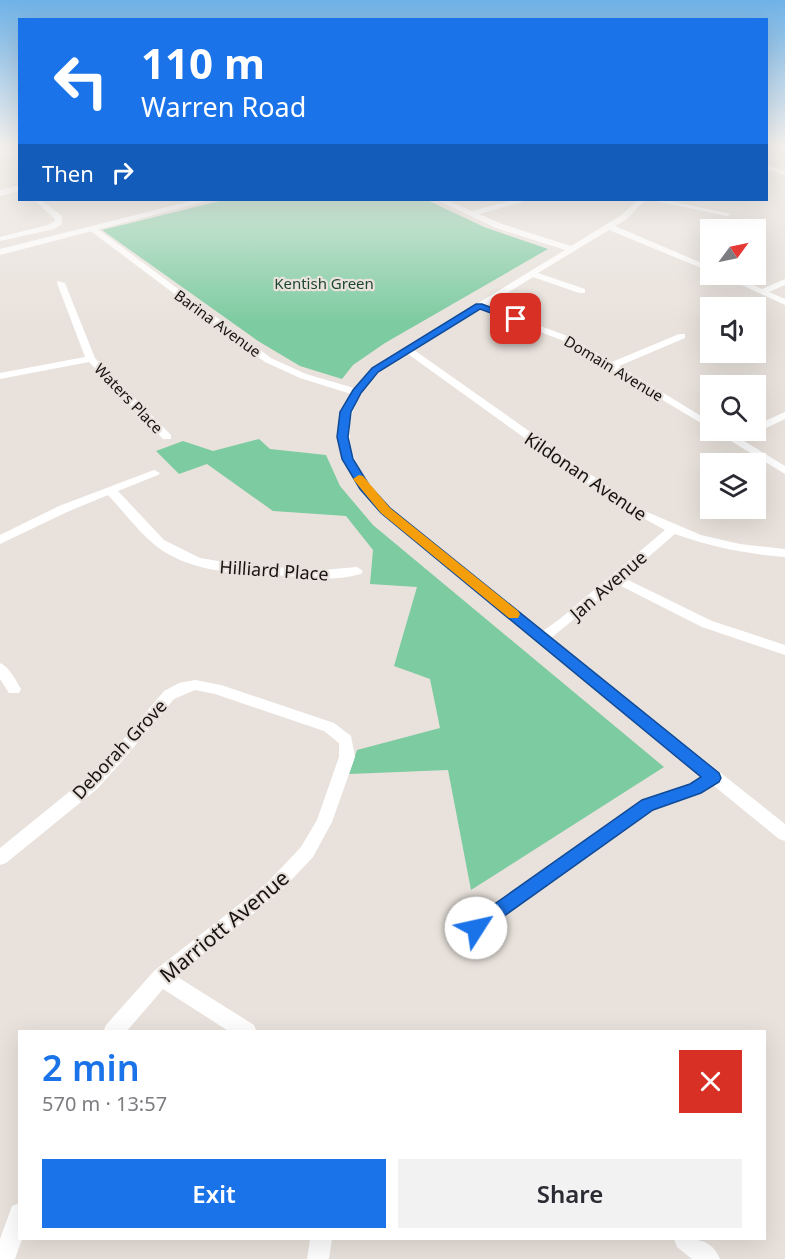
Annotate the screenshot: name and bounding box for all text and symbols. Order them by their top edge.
text: 110 m [141,34,265,91]
icon: left [42,42,120,120]
text: Warren Road [141,88,306,125]
icon: right [106,156,139,189]
text: Then [42,158,94,188]
north arrow [700,219,766,285]
map controls [700,219,766,519]
park label: Kentish Green [274,273,374,293]
street label: Barina Avenue [171,285,265,361]
pin [490,293,541,344]
button: sound [700,297,766,363]
icon: arrive [499,302,532,335]
street label: Domain Avenue [561,331,667,405]
street label: Waters Place [90,359,168,437]
button: search [700,375,766,441]
street label: Kildonan Avenue [520,426,652,526]
button: layers [700,453,766,519]
street label: Jan Avenue [563,545,651,626]
street label: Hilliard Place [219,554,329,586]
street label: Deborah Grove [66,694,172,804]
street label: Marriott Avenue [153,864,295,988]
position arrow [444,896,508,960]
text: 2 min [42,1043,140,1092]
button: close [679,1050,742,1113]
text: 570 m · 13:57 [42,1090,167,1117]
button: Exit [42,1159,386,1228]
button: Share [398,1159,742,1228]

